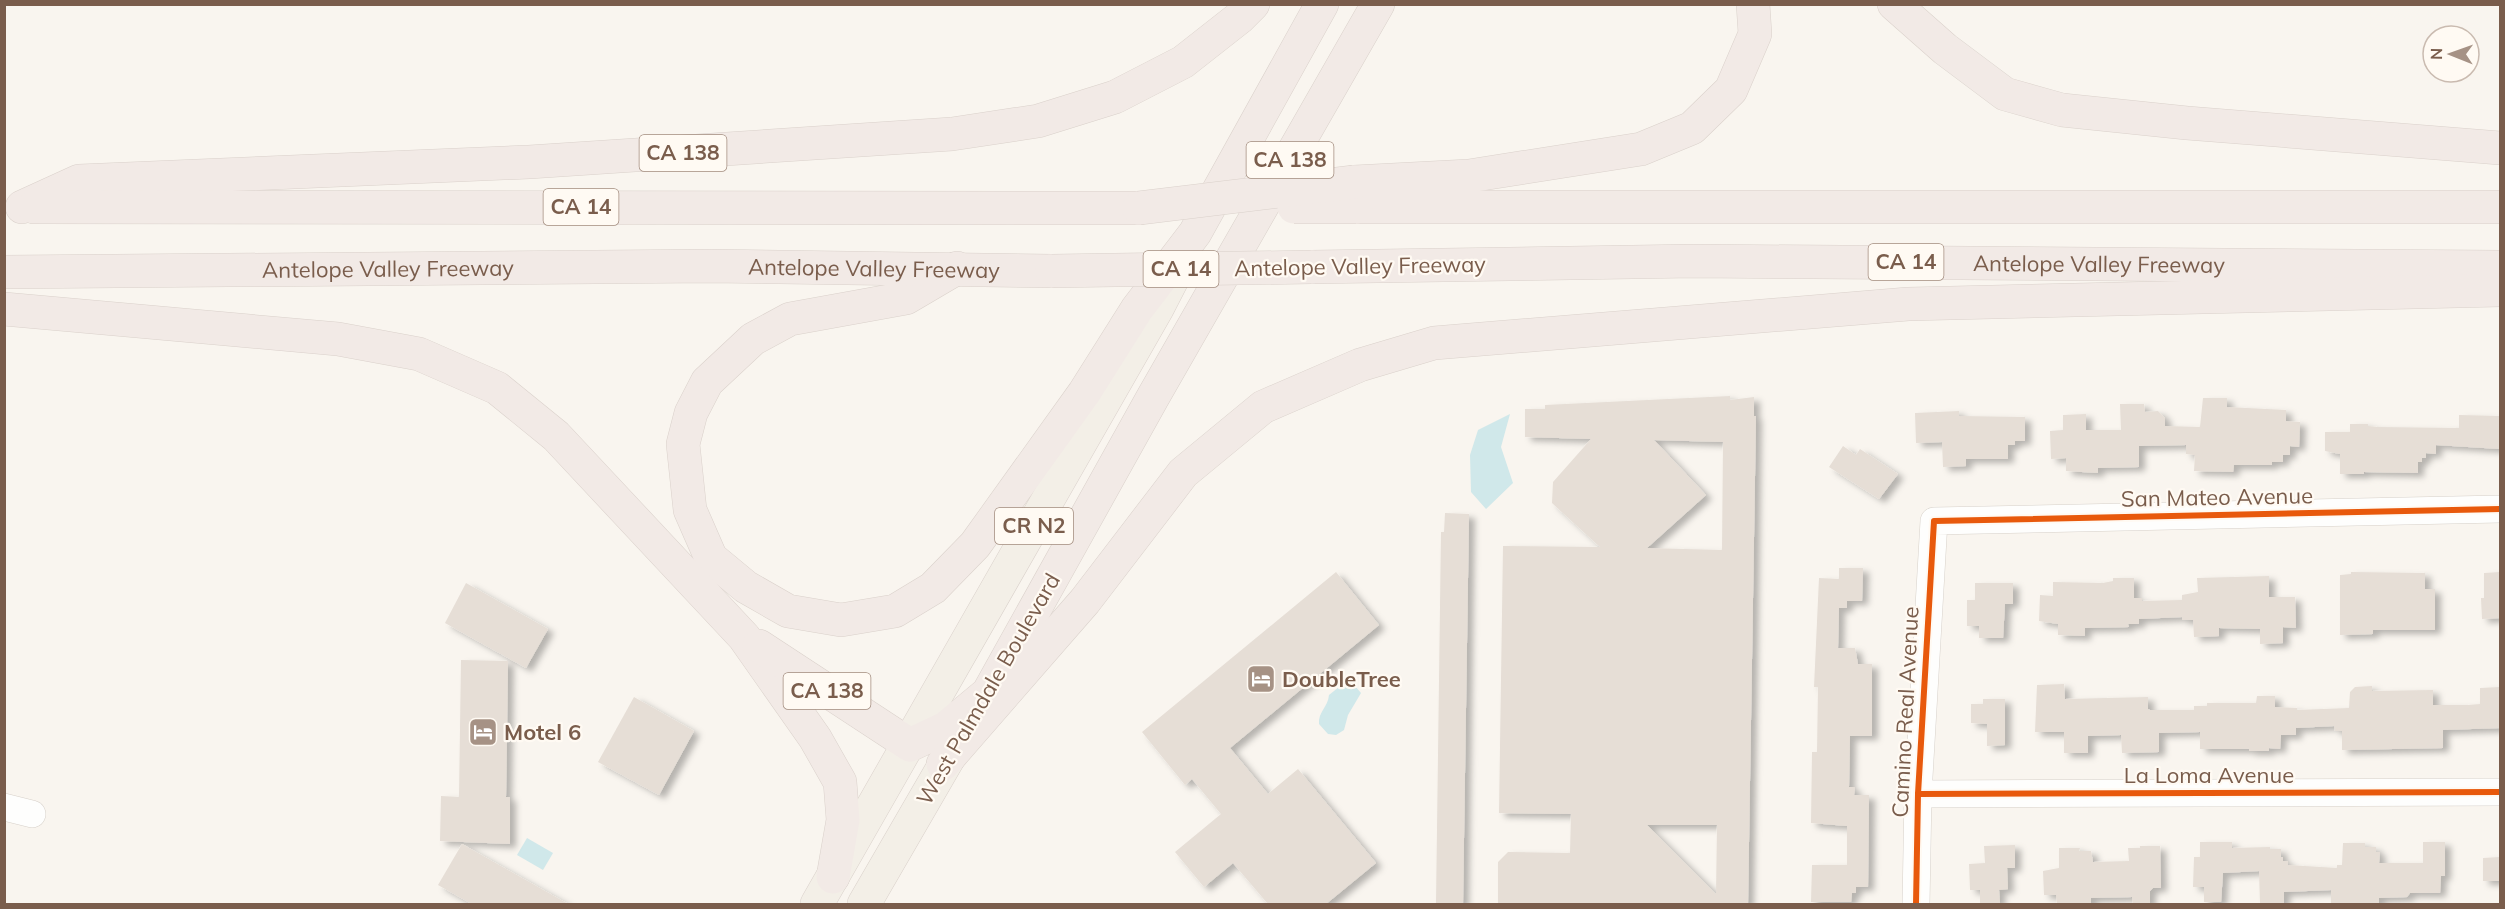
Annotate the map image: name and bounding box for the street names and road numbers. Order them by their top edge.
road number: CA 138 [640,135,726,171]
road number: CA 138 [1246,142,1334,178]
road number: CA 14 [544,189,618,225]
road number: CA 14 [1868,244,1944,280]
street label: Antelope Valley Freeway [1973,249,2225,279]
street label: Antelope Valley Freeway [1234,250,1486,282]
road number: CA 14 [1144,251,1218,287]
street label: Antelope Valley Freeway [748,253,1000,284]
street label: Antelope Valley Freeway [262,254,514,284]
street label: San Mateo Avenue [2121,481,2313,513]
road number: CR N2 [995,508,1073,544]
street label: West Palmdale Boulevard [910,568,1066,810]
street label: Camino Real Avenue [1885,606,1925,818]
road number: CA 138 [784,673,870,709]
street label: La Loma Avenue [2124,761,2294,789]

